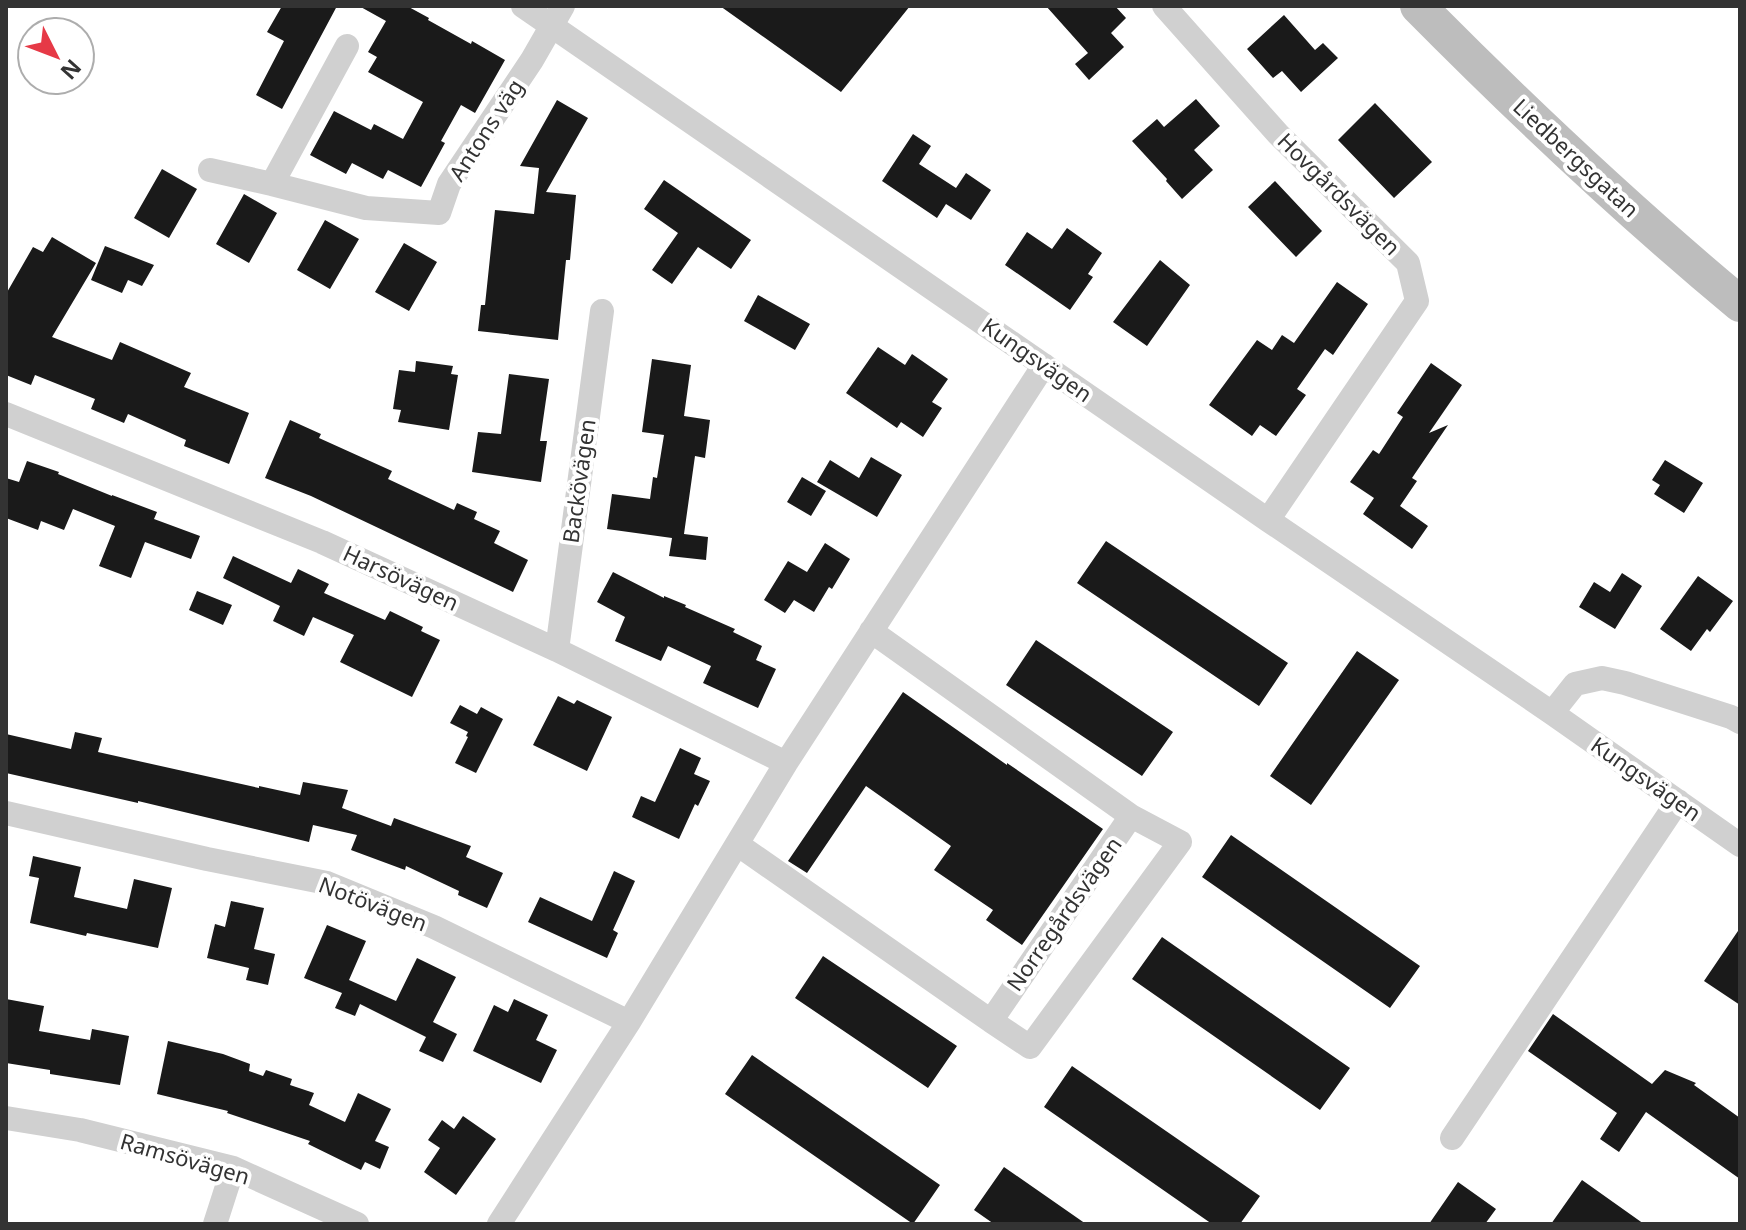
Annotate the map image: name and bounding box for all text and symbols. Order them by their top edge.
north arrow [16,16,96,96]
text: N [54,53,89,87]
street label: Antons väg [441,73,529,186]
street label: Liedbergsgatan [1507,91,1646,223]
street label: Hovgårdsvägen [1272,125,1408,261]
street label: Kungsvägen [977,310,1099,408]
street label: Backövägen [554,417,602,545]
street label: Harsövägen [339,537,464,617]
street label: Kungsvägen [1586,729,1708,827]
street label: Norregårdsvägen [999,830,1128,996]
street label: Notövägen [315,869,432,937]
street label: Ramsövägen [117,1125,253,1191]

